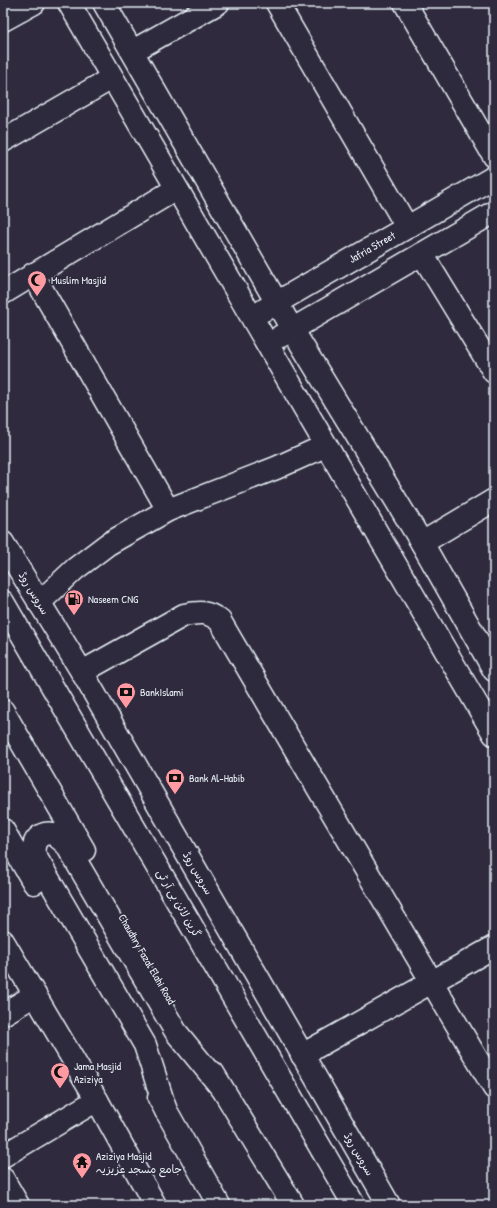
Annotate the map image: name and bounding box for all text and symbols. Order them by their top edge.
street label: Jafria Street [346,228,398,266]
mosque icon: Muslim Masjid [26,269,48,297]
place label: Muslim Masjid [51,273,107,287]
street label: سروس روڈ [16,569,52,617]
fuel station icon: Naseem CNG [63,588,85,616]
place label: Naseem CNG [88,592,139,606]
bank icon: BankIslami [115,681,137,709]
place label: BankIslami [140,685,183,699]
bank icon: Bank Al-Habib [164,767,186,795]
place label: Bank Al-Habib [189,771,245,785]
street label: سروس روڈ [180,849,216,897]
street label: گرین لائن بی آر ٹی [153,866,204,940]
street label: Chaudhry Fazal Elahi Road [115,911,179,1007]
place label: Jama Masjid Aziziya [74,1059,122,1086]
mosque icon: Jama Masjid Aziziya [49,1061,71,1089]
street label: سروس روڈ [341,1130,377,1178]
place label: Aziziya Masjid جامع مسجد عزیزیہ [96,1149,182,1178]
temple icon: Aziziya Masjid جامع مسجد عزیزیہ [71,1151,93,1179]

